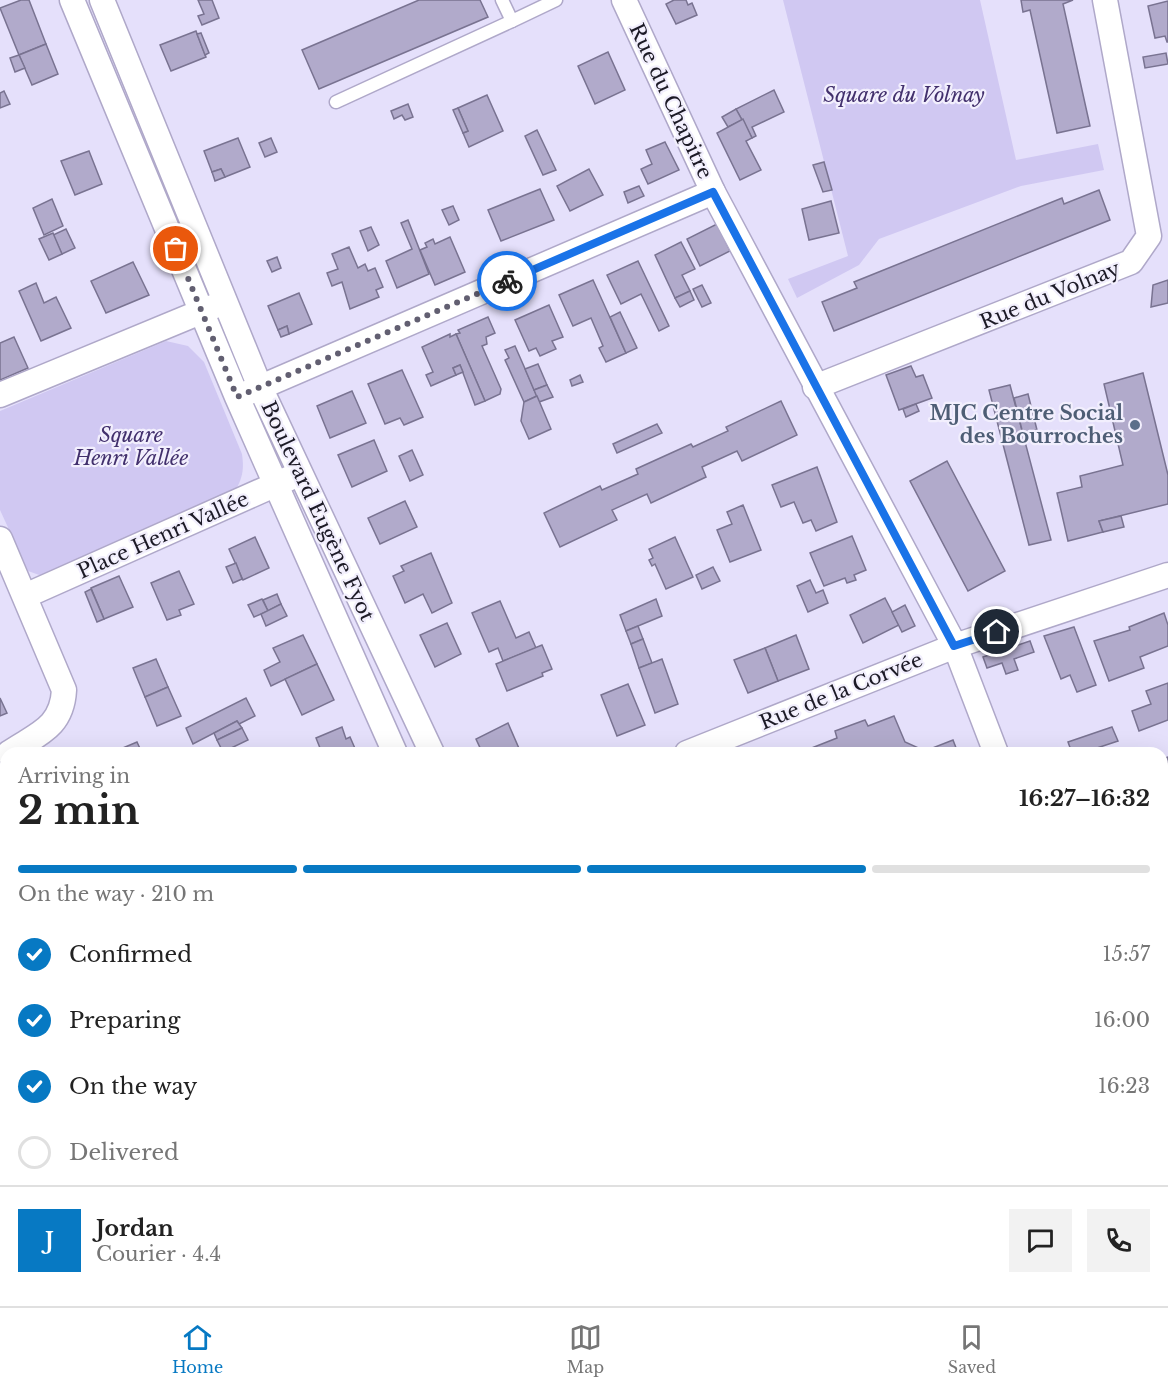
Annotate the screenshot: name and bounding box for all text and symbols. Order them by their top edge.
street label: Rue du Chapitre [624,20,718,182]
park label: Square du Volnay [823,83,985,107]
pin [150,223,201,274]
icon: bag [159,232,192,265]
courier [477,251,537,311]
street label: Rue du Volnay [976,256,1124,334]
icon: bike [491,265,524,298]
street label: Boulevard Eugène Fyot [256,397,380,625]
place label: MJC Centre Social des Bourroches [930,401,1123,448]
marker: MJC Centre Social des Bourroches [1128,418,1142,432]
park label: Square Henri Vallée [73,423,188,470]
street label: Place Henri Vallée [74,487,252,583]
pin [971,606,1022,657]
icon: home [980,615,1013,648]
street label: Rue de la Corvée [756,647,926,735]
text: Arriving in [18,764,130,788]
text: 16:27–16:32 [1019,785,1150,812]
text: 2 min [18,786,139,835]
text: On the way · 210 m [18,882,214,906]
icon: check [18,938,51,971]
text: Confirmed [69,941,192,968]
text: 15:57 [1103,942,1150,966]
icon: check [18,1004,51,1037]
text: Preparing [69,1007,180,1034]
text: 16:00 [1094,1008,1150,1032]
icon: check [18,1070,51,1103]
text: On the way [69,1073,197,1100]
text: 16:23 [1098,1074,1150,1098]
text: Delivered [69,1139,179,1166]
button: chat [1009,1209,1072,1272]
button: phone [1087,1209,1150,1272]
text: Jordan [96,1215,174,1242]
text: J [45,1227,54,1254]
text: Courier · 4.4 [96,1242,221,1266]
tab: Home [172,1321,223,1377]
tab: Map [567,1321,604,1377]
tab: Saved [948,1321,996,1377]

